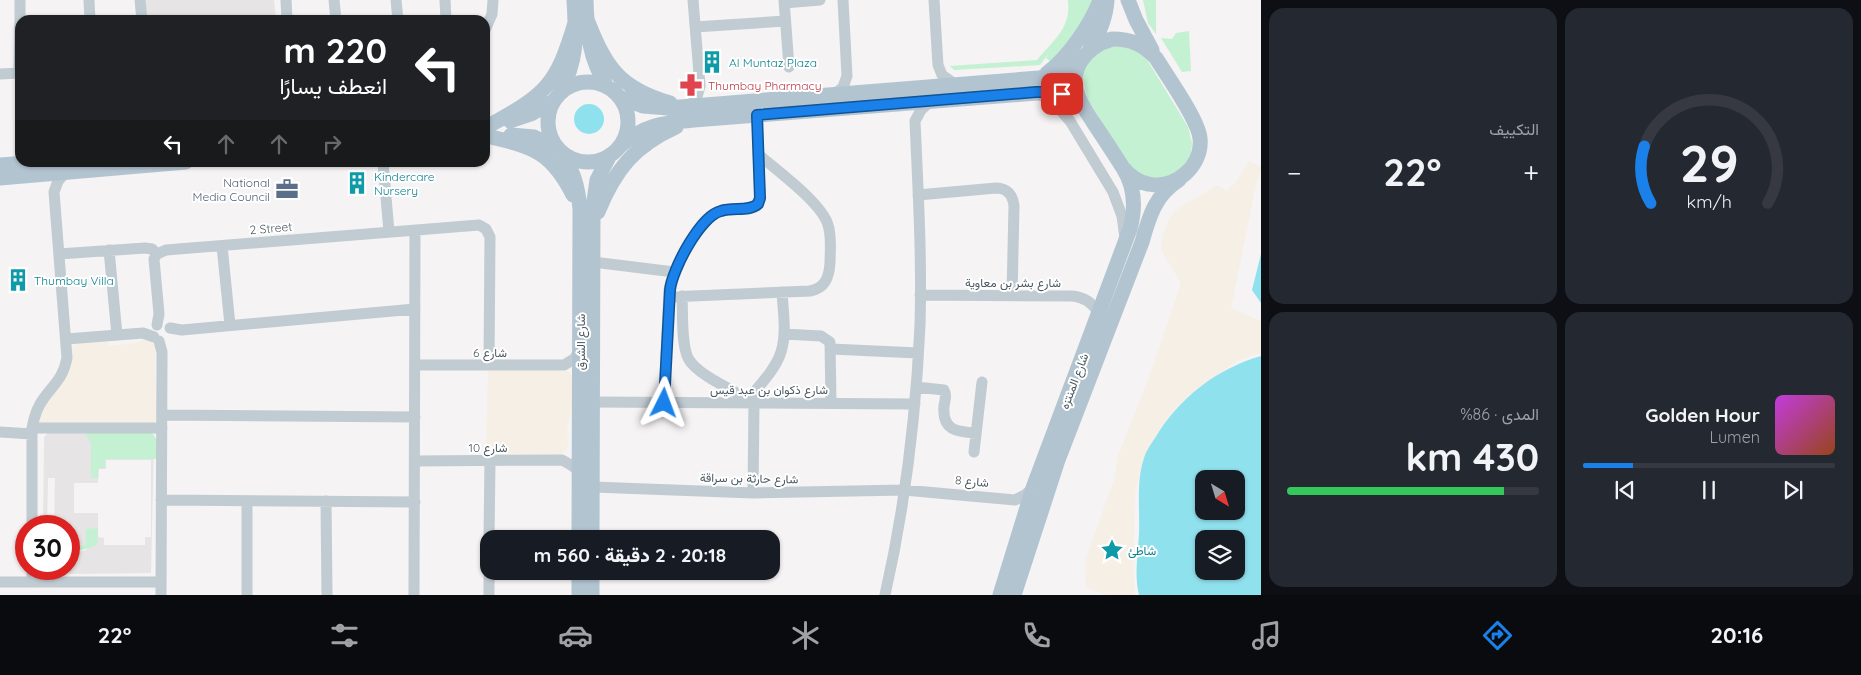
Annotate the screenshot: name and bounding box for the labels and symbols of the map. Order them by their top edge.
building icon: Al Muntaz Plaza [699,49,725,75]
place label: Al Muntaz Plaza [729,55,817,70]
pharmacy icon: Thumbay Pharmacy [678,72,704,98]
pin [1041,73,1083,115]
place label: Thumbay Pharmacy [708,78,822,93]
place label: Kindercare Nursery [374,169,435,198]
building icon: Kindercare Nursery [344,170,370,196]
place label: National Media Council [193,175,270,204]
office icon: National Media Council [274,176,300,202]
street label: 2 Street [249,219,293,237]
building icon: Thumbay Villa [5,267,31,293]
place label: Thumbay Villa [34,273,114,288]
street label: شارع بشر بن معاوية [965,275,1061,292]
street label: شارع الشرق [573,314,590,370]
street label: شارع 6 [473,345,507,362]
street label: شارع المنتزه [1057,351,1093,412]
position arrow [637,376,689,428]
street label: شارع ذكوان بن عبد قيس [710,382,828,399]
street label: شارع 10 [468,440,508,457]
street label: شارع حارثة بن سراقة [700,470,798,488]
north arrow [1195,470,1245,520]
street label: شارع 8 [954,472,990,492]
speed limit sign: 30 [15,515,80,580]
place icon: شاطئ [1099,537,1125,563]
place label: شاطئ [1128,543,1156,559]

